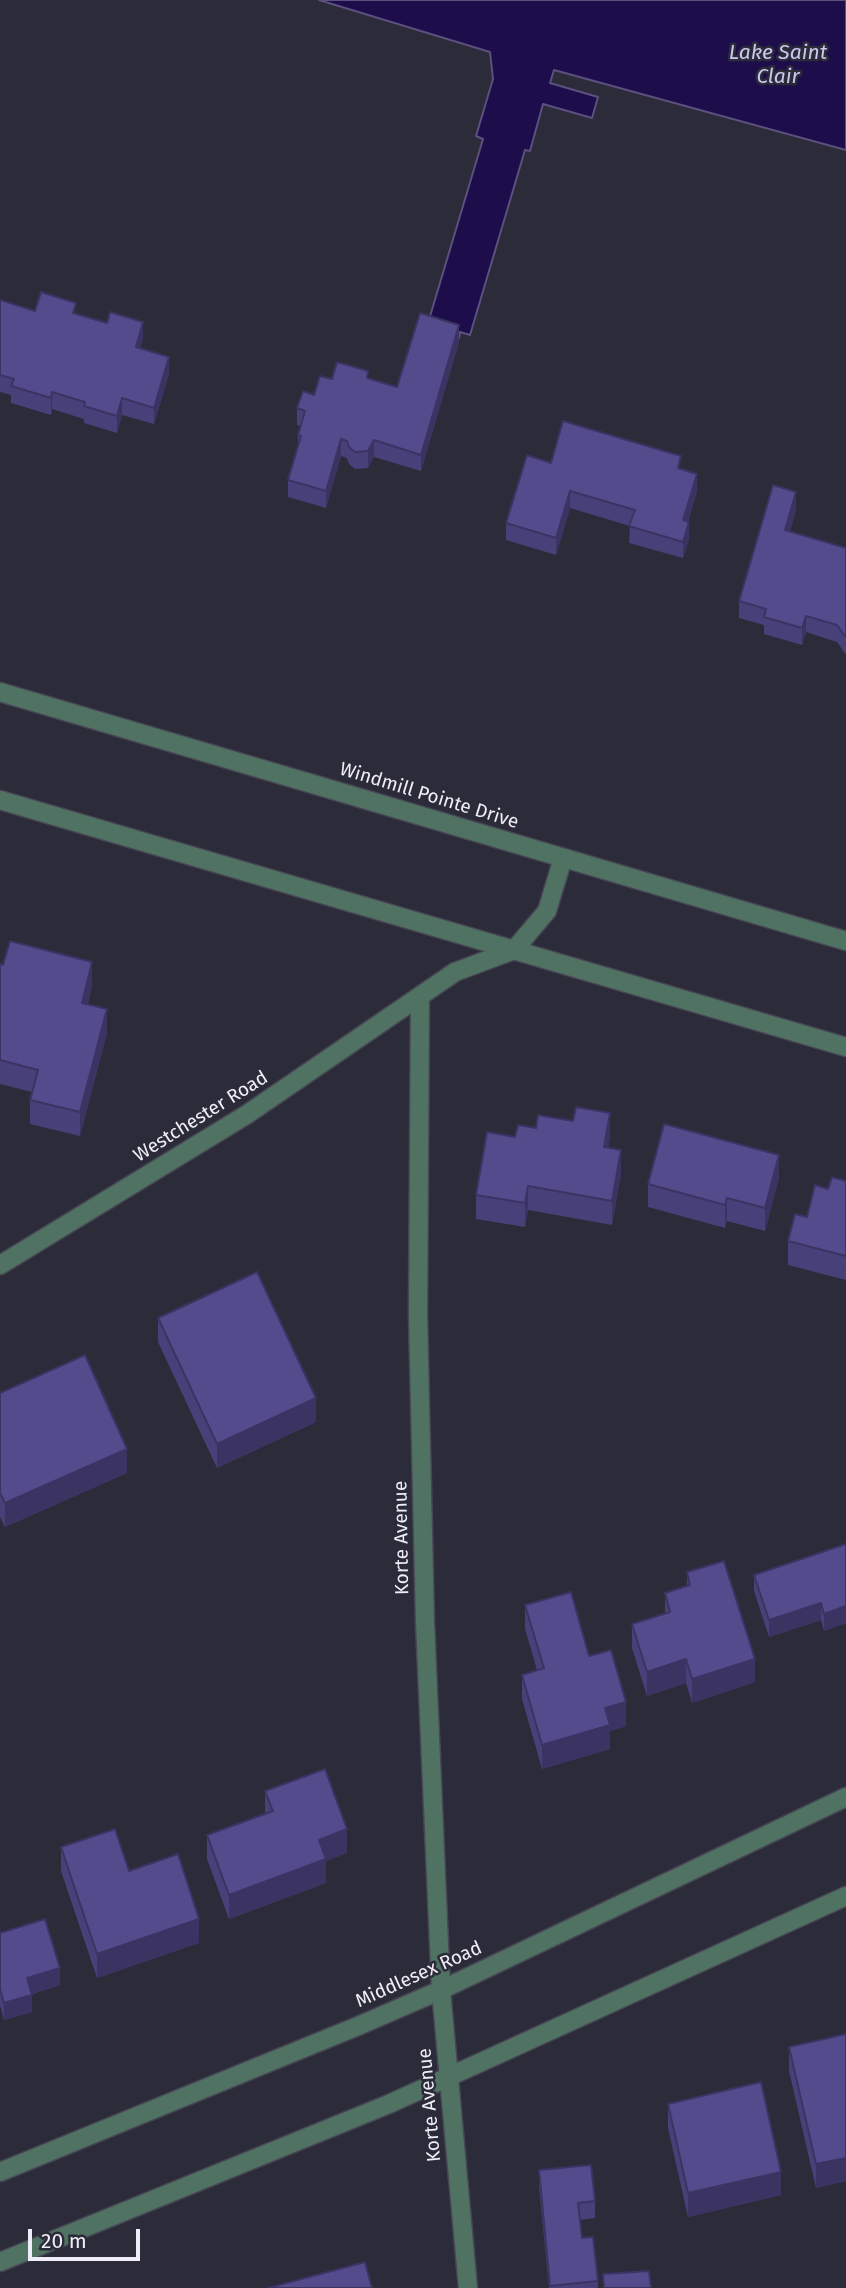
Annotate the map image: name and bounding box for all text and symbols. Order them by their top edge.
water label: Lake Saint Clair [729,40,827,90]
street label: Windmill Pointe Drive [337,758,521,834]
street label: Westchester Road [130,1067,272,1167]
street label: Korte Avenue [390,1481,414,1595]
street label: Middlesex Road [352,1937,486,2013]
street label: Korte Avenue [414,2047,446,2163]
scale bar [32,2214,144,2258]
text: 20 m [41,2228,87,2254]

